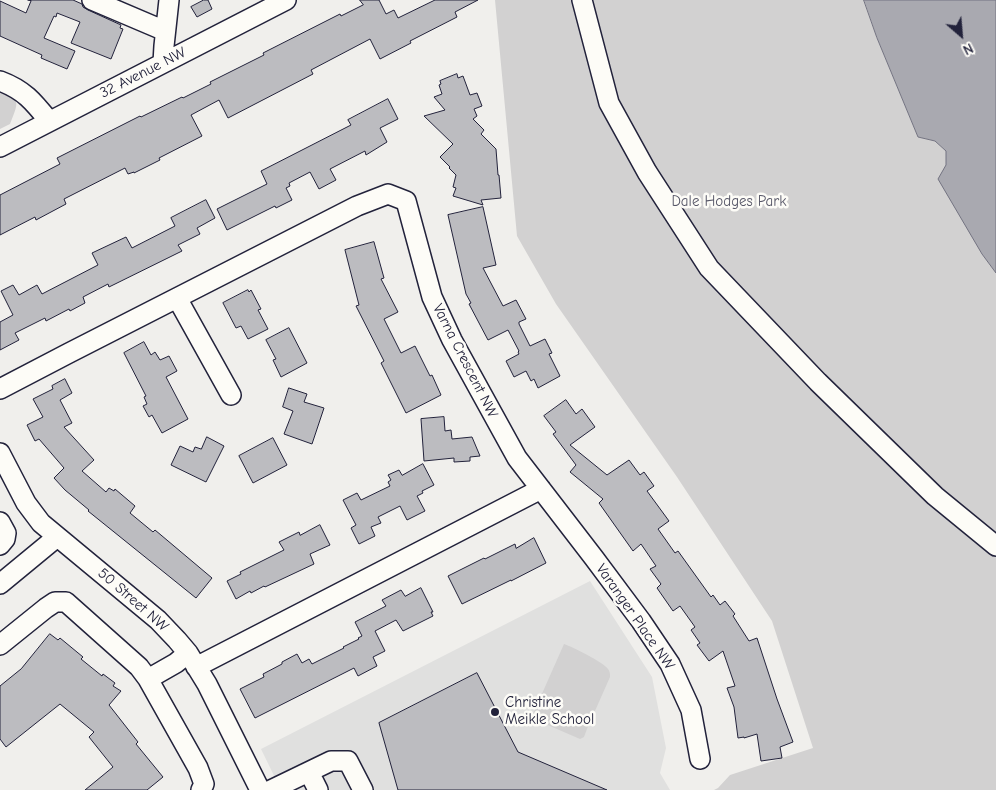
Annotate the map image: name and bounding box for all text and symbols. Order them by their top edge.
north arrow [936,10,986,60]
text: N [960,39,976,58]
street label: 32 Avenue NW [97,44,189,102]
park label: Dale Hodges Park [671,193,787,211]
street label: Varna Crescent NW [428,301,502,421]
street label: Varanger Place NW [592,561,678,673]
street label: 50 Street NW [94,564,172,636]
place label: Christine Meikle School [505,694,594,729]
marker: Christine Meikle School [489,706,501,718]

